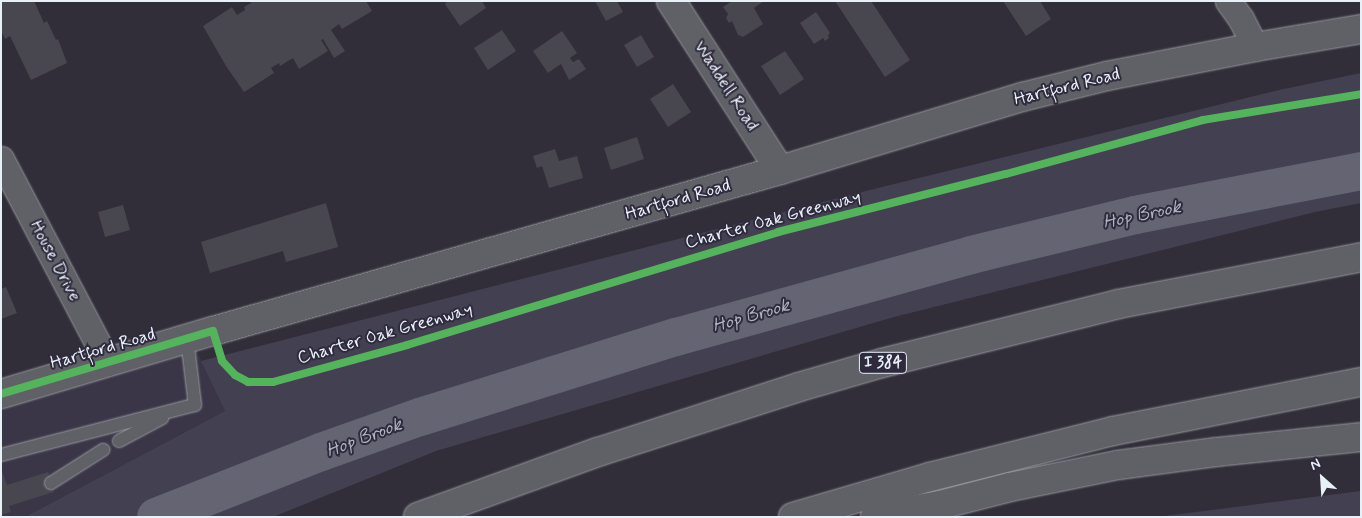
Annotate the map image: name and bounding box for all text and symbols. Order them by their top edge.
street label: Waddell Road [689,37,763,135]
street label: Hartford Road [1012,64,1122,110]
street label: Hartford Road [623,175,733,225]
street label: Charter Oak Greenway [680,185,866,255]
water label: Hop Brook [1101,196,1183,234]
street label: House Drive [25,218,85,304]
water label: Hop Brook [710,294,792,338]
street label: Charter Oak Greenway [292,298,478,370]
street label: Hartford Road [48,324,158,374]
road number: I 384 [858,349,908,376]
water label: Hop Brook [323,413,405,463]
north arrow [1297,453,1347,503]
text: N [1307,454,1324,475]

